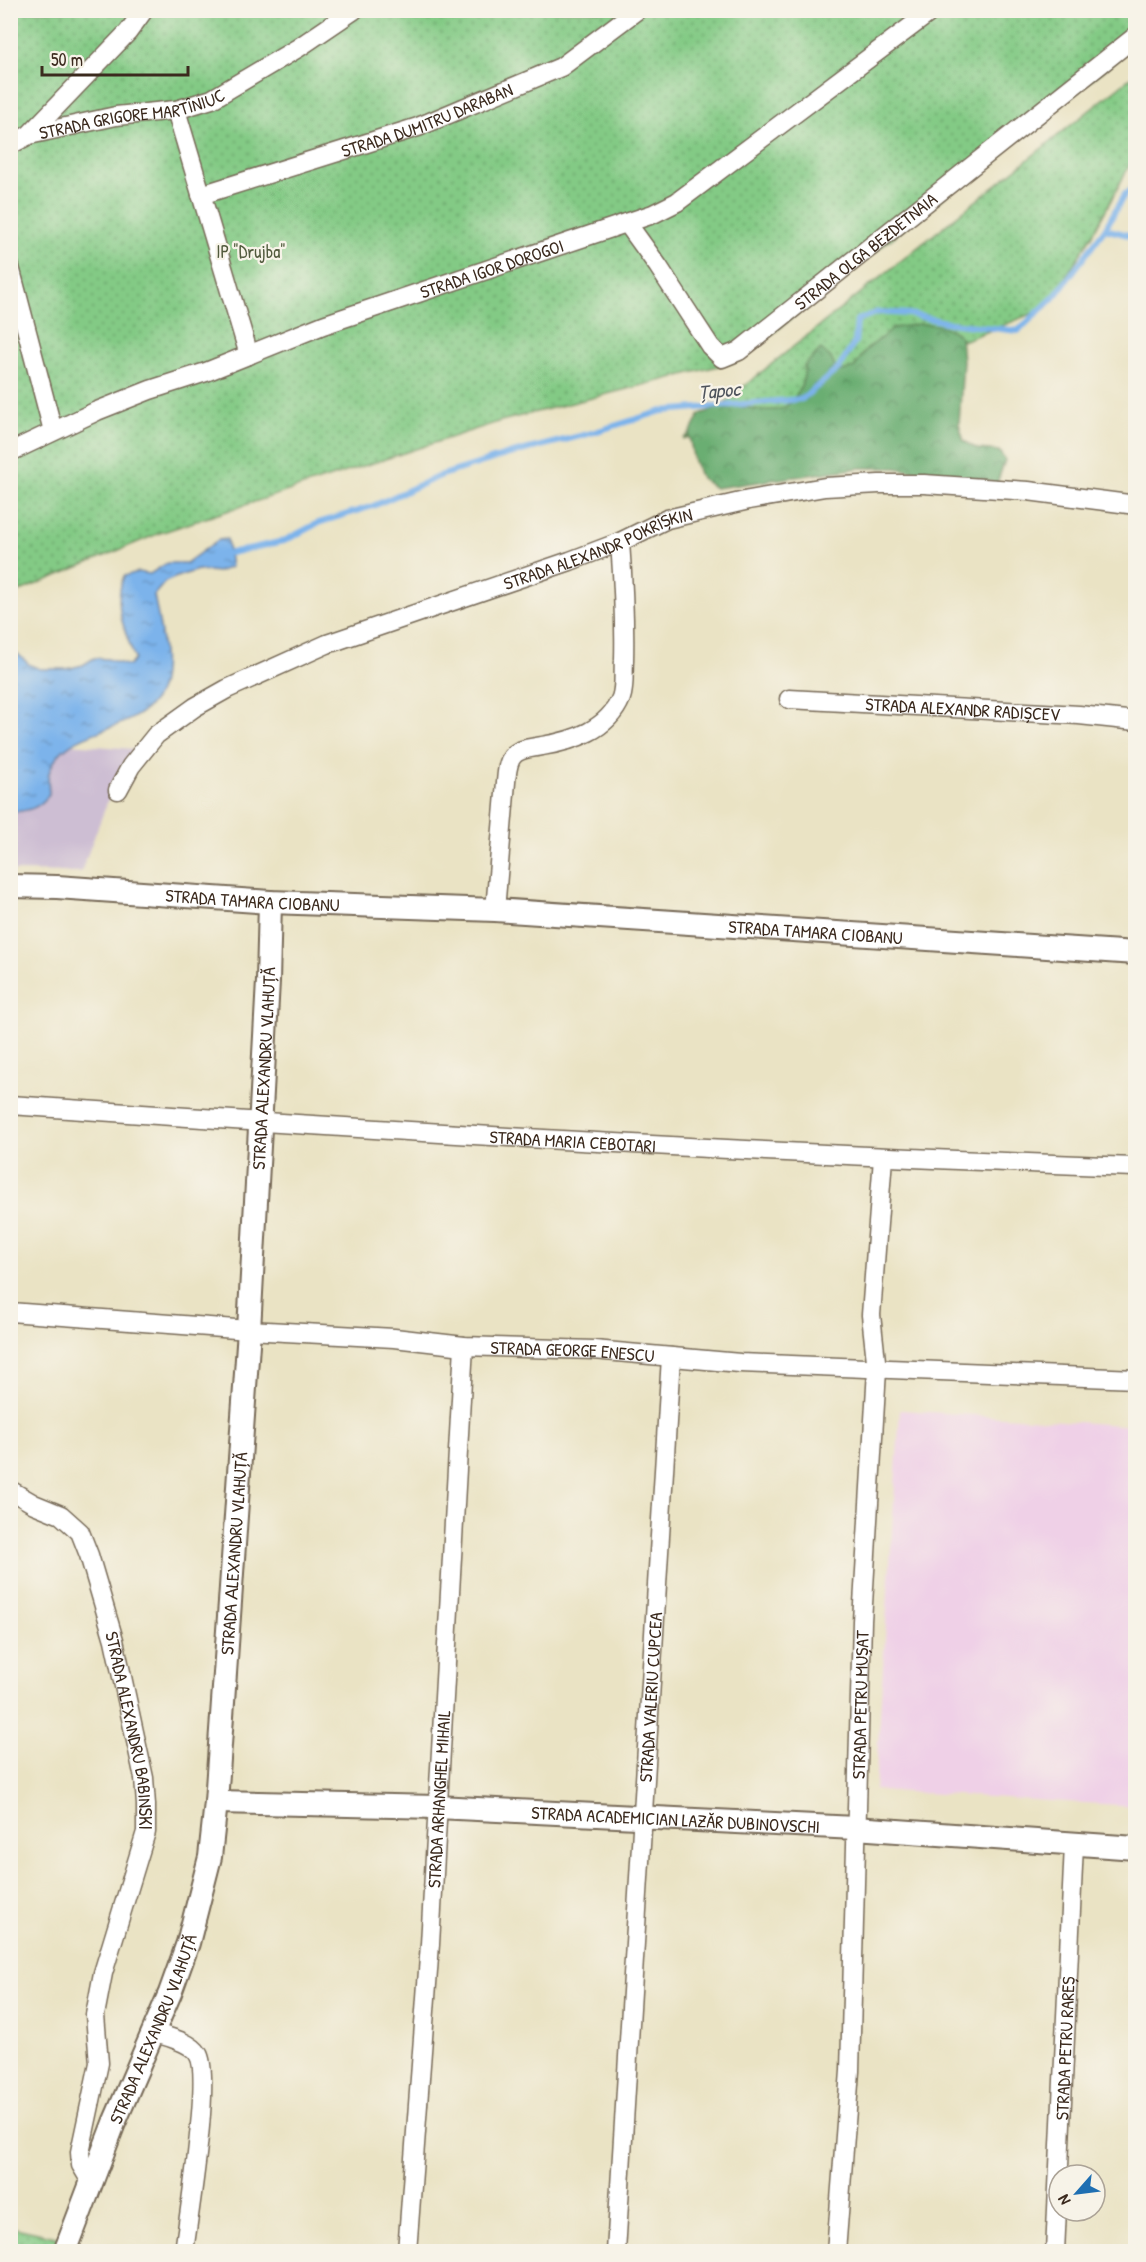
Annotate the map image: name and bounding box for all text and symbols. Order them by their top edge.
scale bar [42,39,188,77]
text: 50 m [51,47,83,72]
street label: STRADA DUMITRU DARABAN [338,76,516,163]
street label: STRADA GRIGORE MARTÎNIUC [37,82,229,145]
street label: STRADA OLGA BEZDETNAIA [789,186,942,315]
street label: STRADA IGOR DOROGOI [417,233,567,304]
park label: IP "Drujba" [216,239,286,264]
water label: Țapoc [697,375,743,406]
street label: STRADA ALEXANDR POKRÎȘKIN [500,501,694,595]
street label: STRADA ALEXANDR RADIȘCEV [865,691,1062,726]
street label: STRADA TAMARA CIOBANU [165,882,340,917]
street label: STRADA TAMARA CIOBANU [728,913,904,950]
street label: STRADA АLEXANDRU VLAHUȚĂ [245,966,281,1170]
street label: STRADA MARIA CEBOTARI [489,1124,657,1158]
street label: STRADA GEORGE ENESCU [490,1334,656,1368]
street label: STRADA АLEXANDRU VLAHUȚĂ [214,1451,253,1656]
street label: STRADA VALERIU CUPCEA [632,1611,668,1783]
street label: STRADA ALEXANDRU BABINSKI [100,1628,159,1830]
street label: STRADA PETRU MUȘAT [845,1629,874,1779]
street label: STRADA ARHANGHEL MIHAIL [421,1709,456,1889]
street label: STRADA ACADEMICIAN LAZĂR DUBINOVSCHI [531,1799,821,1839]
street label: STRADA АLEXANDRU VLAHUȚĂ [103,1931,202,2128]
street label: STRADA PETRU RAREȘ [1049,1976,1080,2121]
north arrow [1047,2163,1107,2223]
text: N [1052,2191,1075,2209]

